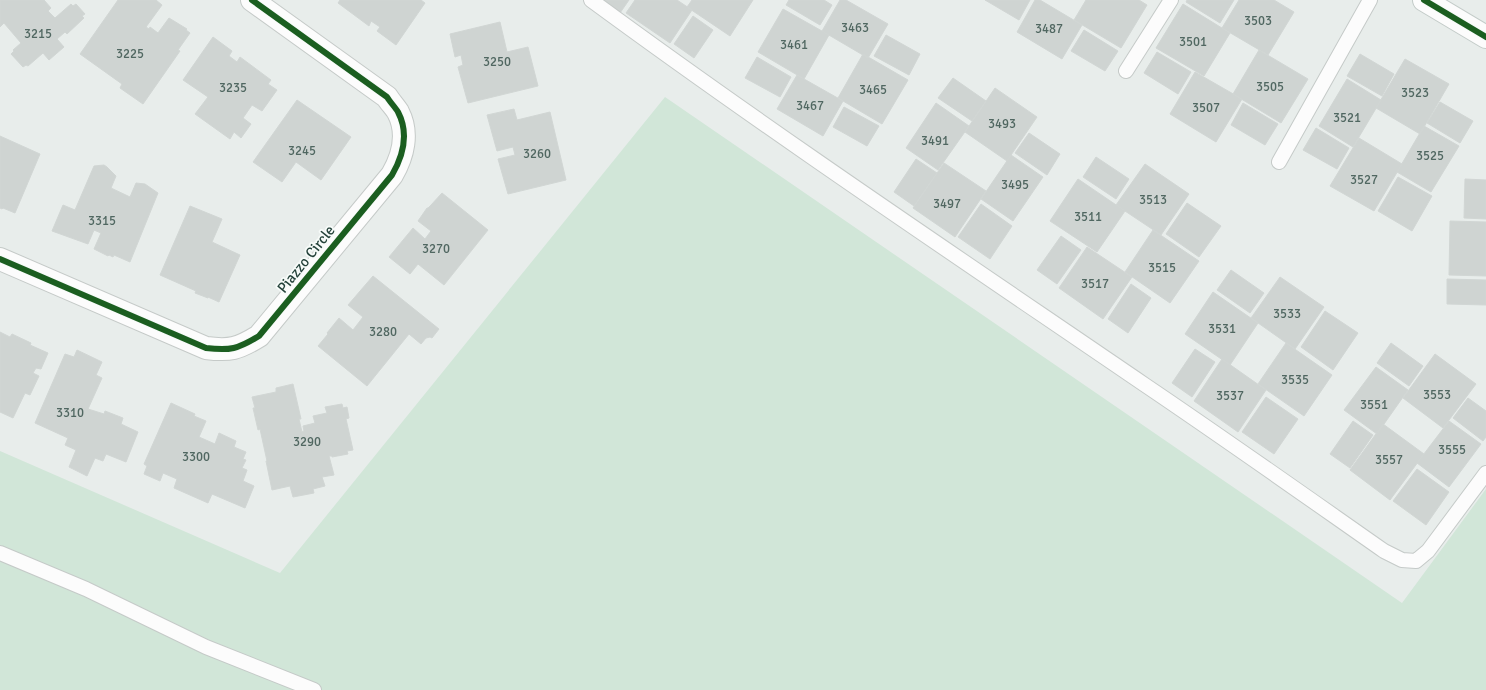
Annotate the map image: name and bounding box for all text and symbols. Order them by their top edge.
house number: 3503 [1244,13,1272,29]
house number: 3463 [841,20,869,36]
house number: 3487 [1035,21,1063,37]
house number: 3215 [24,26,52,42]
house number: 3501 [1179,34,1207,50]
house number: 3461 [780,37,808,53]
house number: 3225 [116,46,144,62]
house number: 3250 [483,54,511,70]
house number: 3505 [1256,79,1284,95]
house number: 3235 [219,80,247,96]
house number: 3465 [859,82,887,98]
house number: 3523 [1401,85,1429,101]
house number: 3467 [796,98,824,114]
house number: 3507 [1192,100,1220,116]
house number: 3521 [1333,110,1361,126]
house number: 3493 [988,116,1016,132]
house number: 3491 [921,133,949,149]
house number: 3245 [288,143,316,159]
house number: 3260 [523,146,551,162]
house number: 3525 [1416,148,1444,164]
house number: 3527 [1350,172,1378,188]
house number: 3495 [1001,177,1029,193]
house number: 3513 [1139,192,1167,208]
house number: 3497 [933,196,961,212]
house number: 3511 [1074,209,1102,225]
house number: 3315 [88,213,116,229]
street label: Piazzo Circle [273,222,339,296]
house number: 3270 [422,241,450,257]
house number: 3515 [1148,260,1176,276]
house number: 3517 [1081,276,1109,292]
house number: 3533 [1273,306,1301,322]
house number: 3531 [1208,321,1236,337]
house number: 3280 [369,324,397,340]
house number: 3535 [1281,372,1309,388]
house number: 3553 [1423,387,1451,403]
house number: 3537 [1216,388,1244,404]
house number: 3551 [1360,397,1388,413]
house number: 3310 [56,405,84,421]
house number: 3290 [293,434,321,450]
house number: 3555 [1438,442,1466,458]
house number: 3300 [182,449,210,465]
house number: 3557 [1375,452,1403,468]

